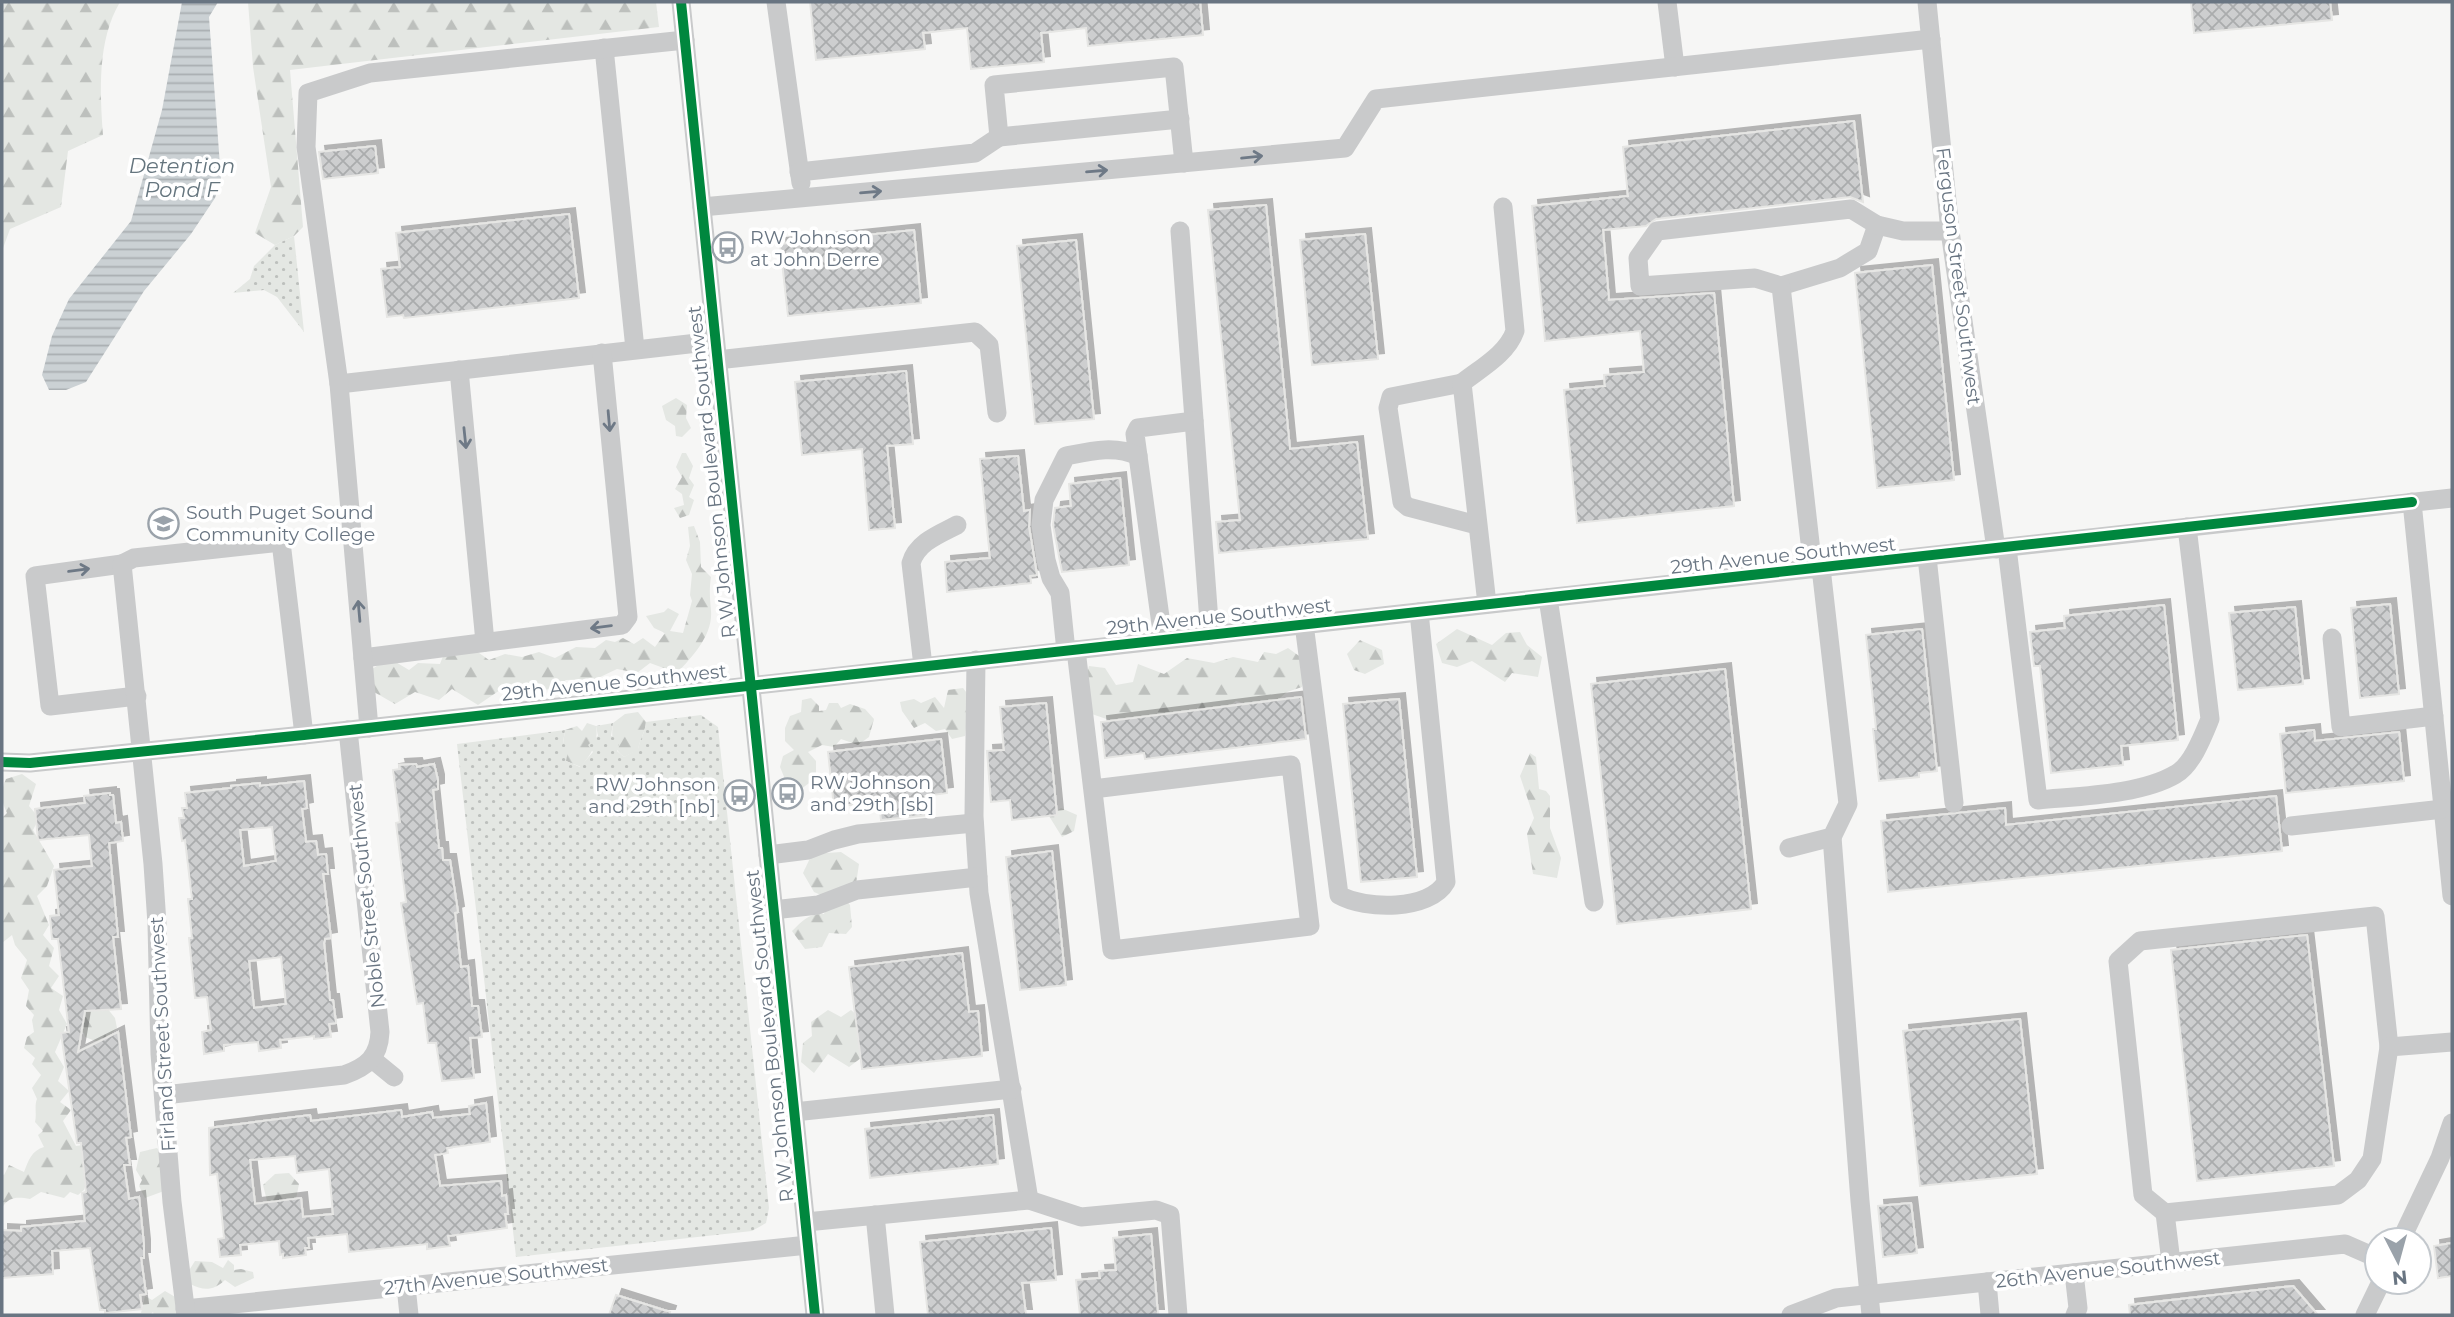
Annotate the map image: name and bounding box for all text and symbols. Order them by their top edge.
street label: Ferguson Street Southwest [1931,146,1986,406]
one-way arrow [1240,150,1263,163]
water label: Detention Pond F [129,153,235,202]
one-way arrow [1086,164,1108,177]
one-way arrow [859,185,882,198]
place label: RW Johnson at John Derre [750,226,880,271]
bus stop icon: RW Johnson at John Derre [710,231,744,265]
street label: R W Johnson Boulevard Southwest [683,304,740,639]
one-way arrow [603,409,616,432]
one-way arrow [459,426,472,448]
place label: South Puget Sound Community College [186,501,375,546]
school or university icon: South Puget Sound Community College [146,506,180,540]
street label: 29th Avenue Southwest [1669,532,1897,579]
one-way arrow [67,564,90,577]
street label: 29th Avenue Southwest [1105,593,1333,640]
one-way arrow [352,600,365,623]
one-way arrow [590,621,613,634]
street label: 29th Avenue Southwest [500,659,728,706]
place label: RW Johnson and 29th [sb] [810,771,934,816]
place label: RW Johnson and 29th [nb] [588,773,716,818]
bus stop icon: RW Johnson and 29th [sb] [770,776,804,810]
bus stop icon: RW Johnson and 29th [nb] [722,778,756,812]
street label: Noble Street Southwest [343,782,390,1009]
street label: R W Johnson Boulevard Southwest [741,868,798,1203]
street label: Firland Street Southwest [145,915,180,1152]
north arrow [2363,1226,2433,1296]
street label: 26th Avenue Southwest [1994,1246,2222,1293]
street label: 27th Avenue Southwest [383,1253,610,1300]
text: N [2391,1265,2409,1290]

